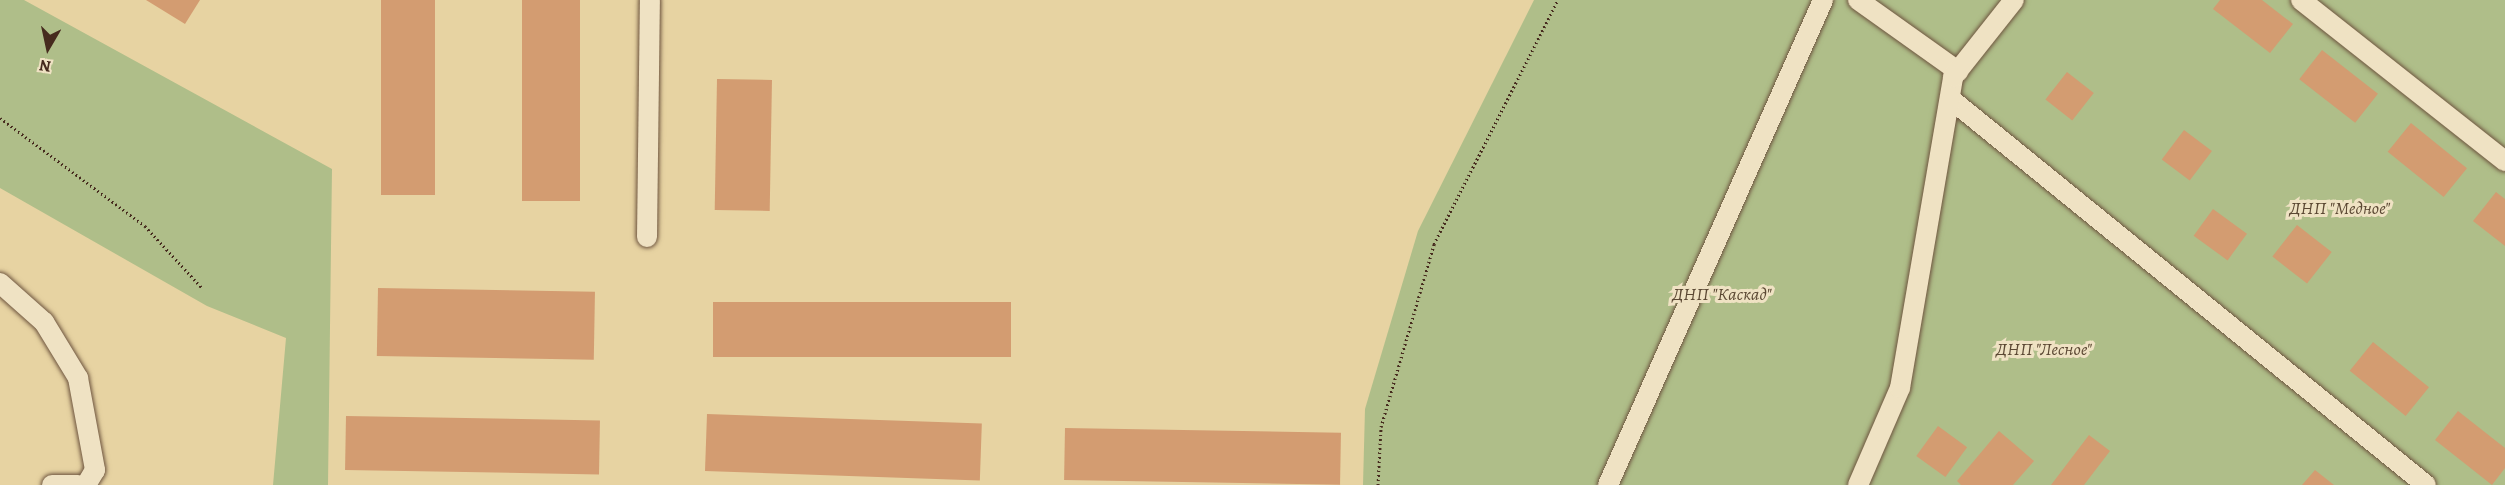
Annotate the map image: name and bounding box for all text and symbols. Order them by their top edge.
north arrow [18,18,78,78]
text: N [38,54,53,78]
park label: ДНП "Медное" [2290,197,2390,219]
park label: ДНП "Каскад" [1672,283,1772,305]
park label: ДНП "Лесное" [1996,338,2092,360]

